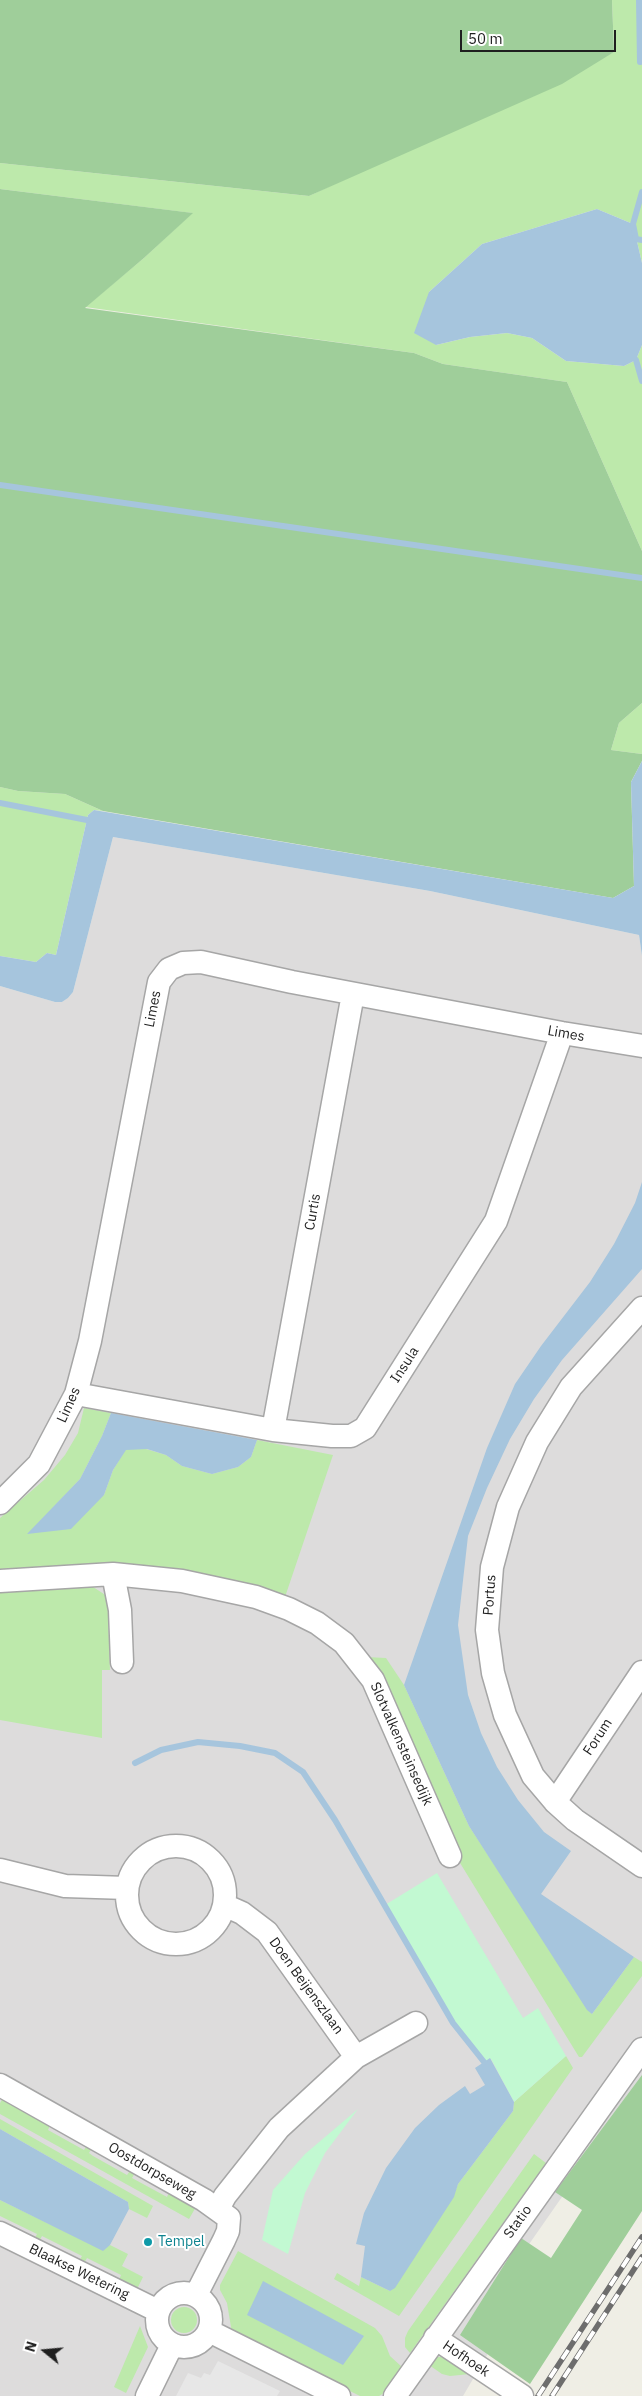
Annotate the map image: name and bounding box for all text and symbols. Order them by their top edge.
scale bar [462,20,618,52]
text: 50 m [468,29,503,48]
street label: Limes [141,989,165,1029]
street label: Limes [546,1022,586,1046]
street label: Curtis [302,1192,324,1232]
street label: Insula [387,1344,423,1386]
street label: Limes [54,1385,84,1425]
street label: Portus [480,1574,500,1616]
street label: Slotvalkensteinsedijk [366,1680,436,1808]
street label: Forum [580,1715,616,1759]
street label: Doen Beijenszlaan [265,1934,347,2038]
street label: Oostdorpseweg [105,2139,199,2203]
street label: Statio [500,2202,536,2242]
place label: Tempel [158,2234,205,2250]
marker: Tempel [142,2236,154,2248]
street label: Blaakse Wetering [26,2240,132,2304]
north arrow [20,2326,70,2376]
street label: Hofhoek [439,2337,493,2381]
text: N [21,2339,41,2354]

